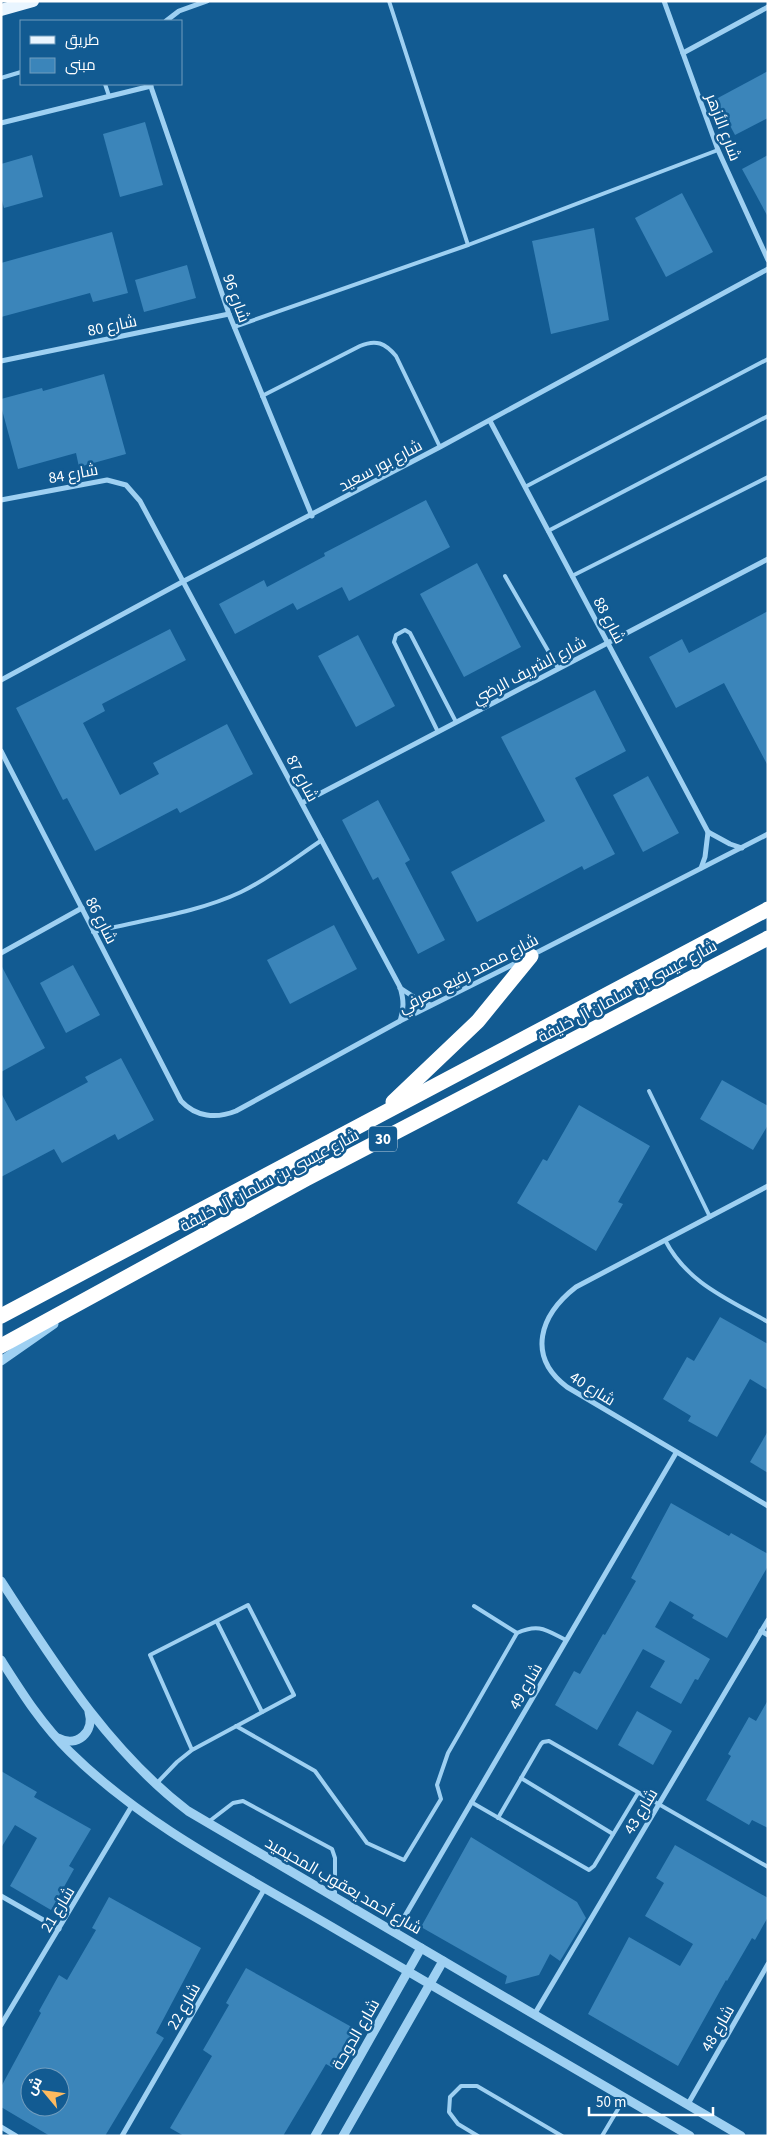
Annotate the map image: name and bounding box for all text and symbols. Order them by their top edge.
legend [20,20,182,85]
text: طريق [65,30,99,51]
text: مبنى [65,55,96,76]
street label: شارع الأزهر [700,90,746,164]
street label: شارع 96 [217,271,255,326]
street label: شارع 80 [85,310,139,342]
street label: شارع بور سعيد [335,435,426,497]
street label: شارع 84 [47,459,100,489]
street label: شارع 88 [588,593,631,648]
street label: شارع الشريف الرضي [469,632,591,711]
street label: شارع 87 [281,751,324,806]
street label: شارع 86 [80,893,122,948]
street label: شارع محمد رفيع معرفي [395,929,543,1021]
street label: شارع عيسى بن سلمان آل خليفة [534,935,721,1049]
street label: شارع عيسى بن سلمان آل خليفة [176,1124,363,1238]
road number: 30 [369,1126,397,1152]
street label: شارع 40 [565,1366,620,1411]
street label: شارع 49 [504,1659,548,1714]
street label: شارع 43 [619,1784,663,1839]
street label: شارع أحمد يعقوب المحيميد [261,1832,426,1940]
street label: شارع 21 [36,1882,80,1937]
street label: شارع 22 [162,1979,206,2034]
street label: شارع الدوحة [327,1995,385,2074]
street label: شارع 48 [696,2001,740,2056]
north arrow [20,2067,70,2117]
text: ش [21,2073,48,2099]
scale bar [589,2084,713,2116]
text: 50 m [596,2092,626,2113]

